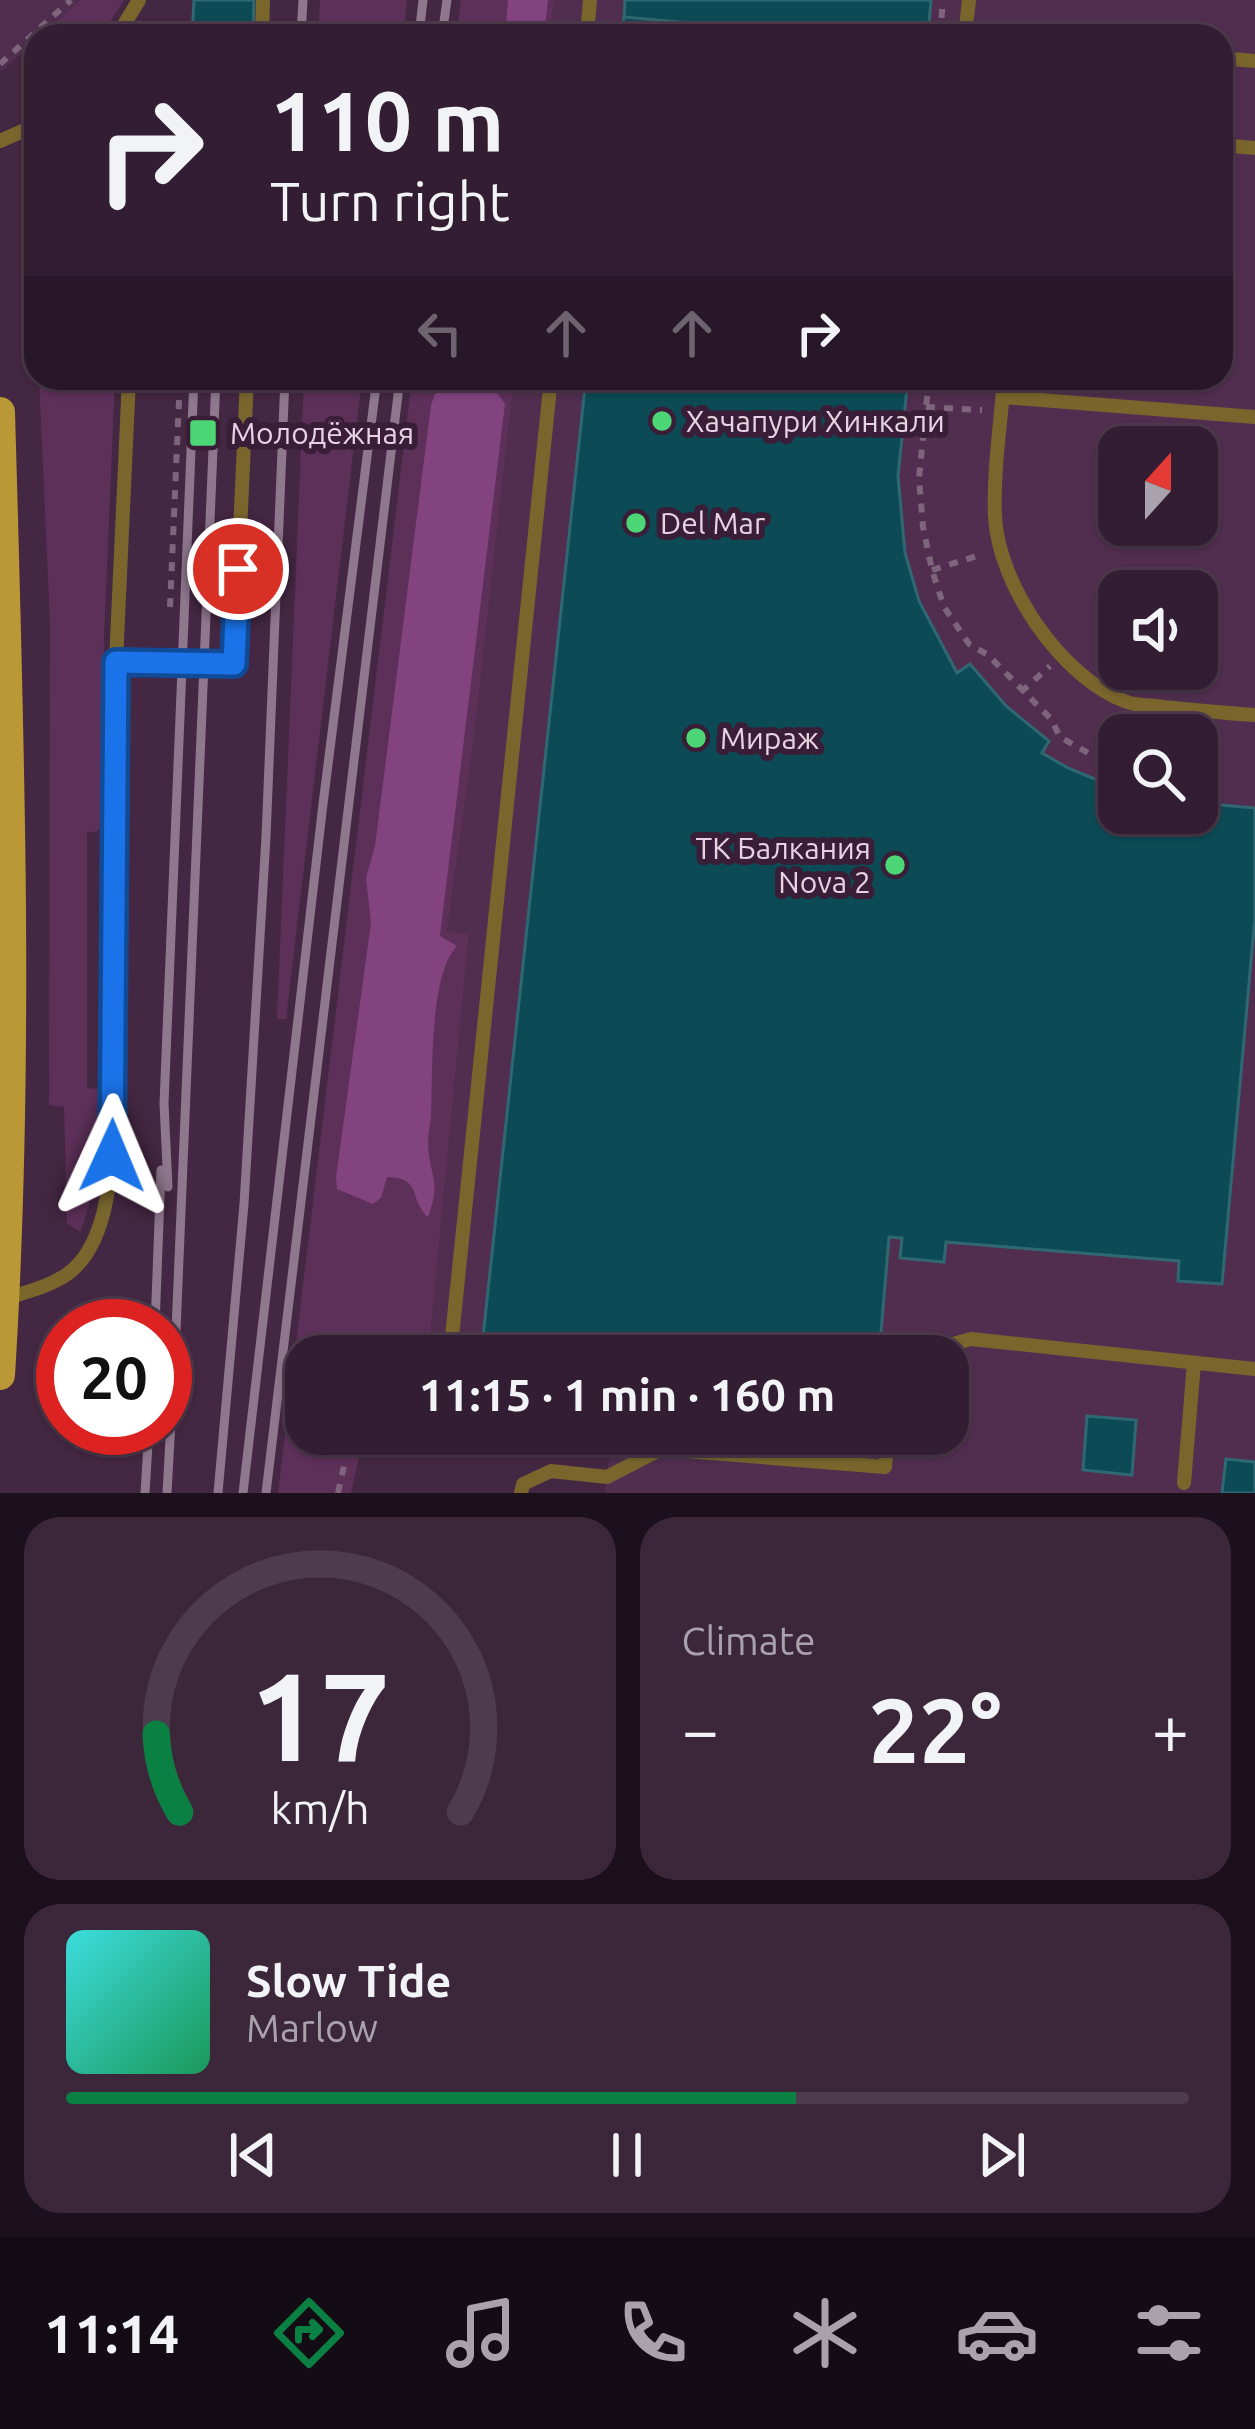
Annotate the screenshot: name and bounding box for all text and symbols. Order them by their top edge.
icon: right [72,72,228,228]
text: 110 m [270,73,504,167]
text: Turn right [270,171,510,231]
icon: left [407,300,473,366]
icon: ahead [533,300,599,366]
icon: ahead [659,300,725,366]
icon: right [785,300,851,366]
place label: Хачапури Хинкали [686,404,945,438]
marker: Хачапури Хинкали [649,408,675,434]
place label: Молодёжная [230,416,414,450]
marker: Молодёжная [187,417,219,449]
north arrow [1098,426,1218,546]
map controls [1098,426,1218,834]
place label: Del Mar [660,506,766,540]
marker: Del Mar [623,510,649,536]
pin [187,518,289,620]
icon: arrive [205,536,271,602]
button: sound [1098,570,1218,690]
button: search [1098,714,1218,834]
place label: Мираж [720,721,819,755]
marker: Мираж [683,725,709,751]
place label: ТК Балкания Nova 2 [695,831,871,899]
marker: ТК Балкания Nova 2 [882,852,908,878]
position arrow [49,1093,175,1219]
speed limit sign: 20 [36,1299,192,1455]
text: 11:15 · 1 min · 160 m [419,1369,835,1420]
text: Climate [682,1619,816,1662]
text: 17 [249,1645,390,1785]
text: 22° [869,1679,1002,1780]
text: − [682,1692,719,1766]
text: + [1152,1692,1189,1766]
text: km/h [270,1783,369,1831]
text: Slow Tide [246,1955,451,2006]
text: Marlow [246,2006,378,2049]
icon: previous [220,2122,286,2188]
icon: pause [594,2122,660,2188]
icon: next [969,2122,1035,2188]
icon: directions [267,2291,351,2375]
icon: music [439,2291,523,2375]
icon: phone [611,2291,695,2375]
icon: climate [783,2291,867,2375]
icon: car [955,2291,1039,2375]
icon: filters [1127,2291,1211,2375]
text: 11:14 [44,2303,179,2363]

